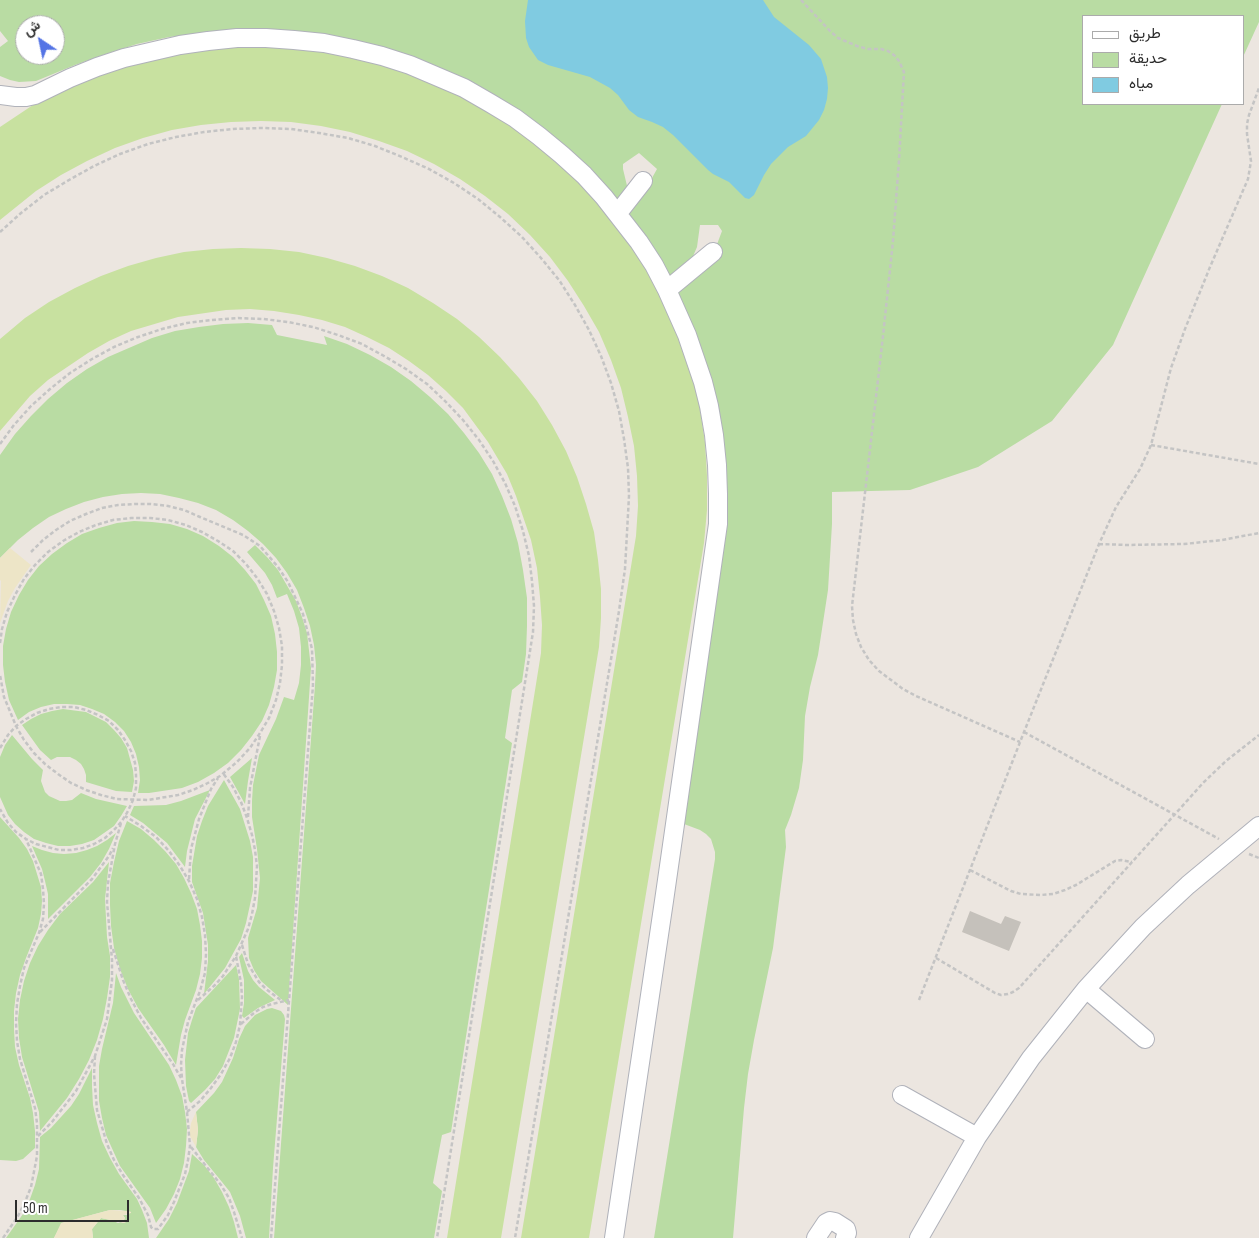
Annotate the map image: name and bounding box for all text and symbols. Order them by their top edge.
north arrow [15,15,65,65]
legend [1082,15,1244,105]
text: ش [20,16,44,40]
text: طريق [1129,24,1161,43]
text: حديقة [1129,49,1167,68]
text: مياه [1129,74,1153,93]
scale bar [18,1190,131,1222]
text: 50 m [23,1199,48,1218]

